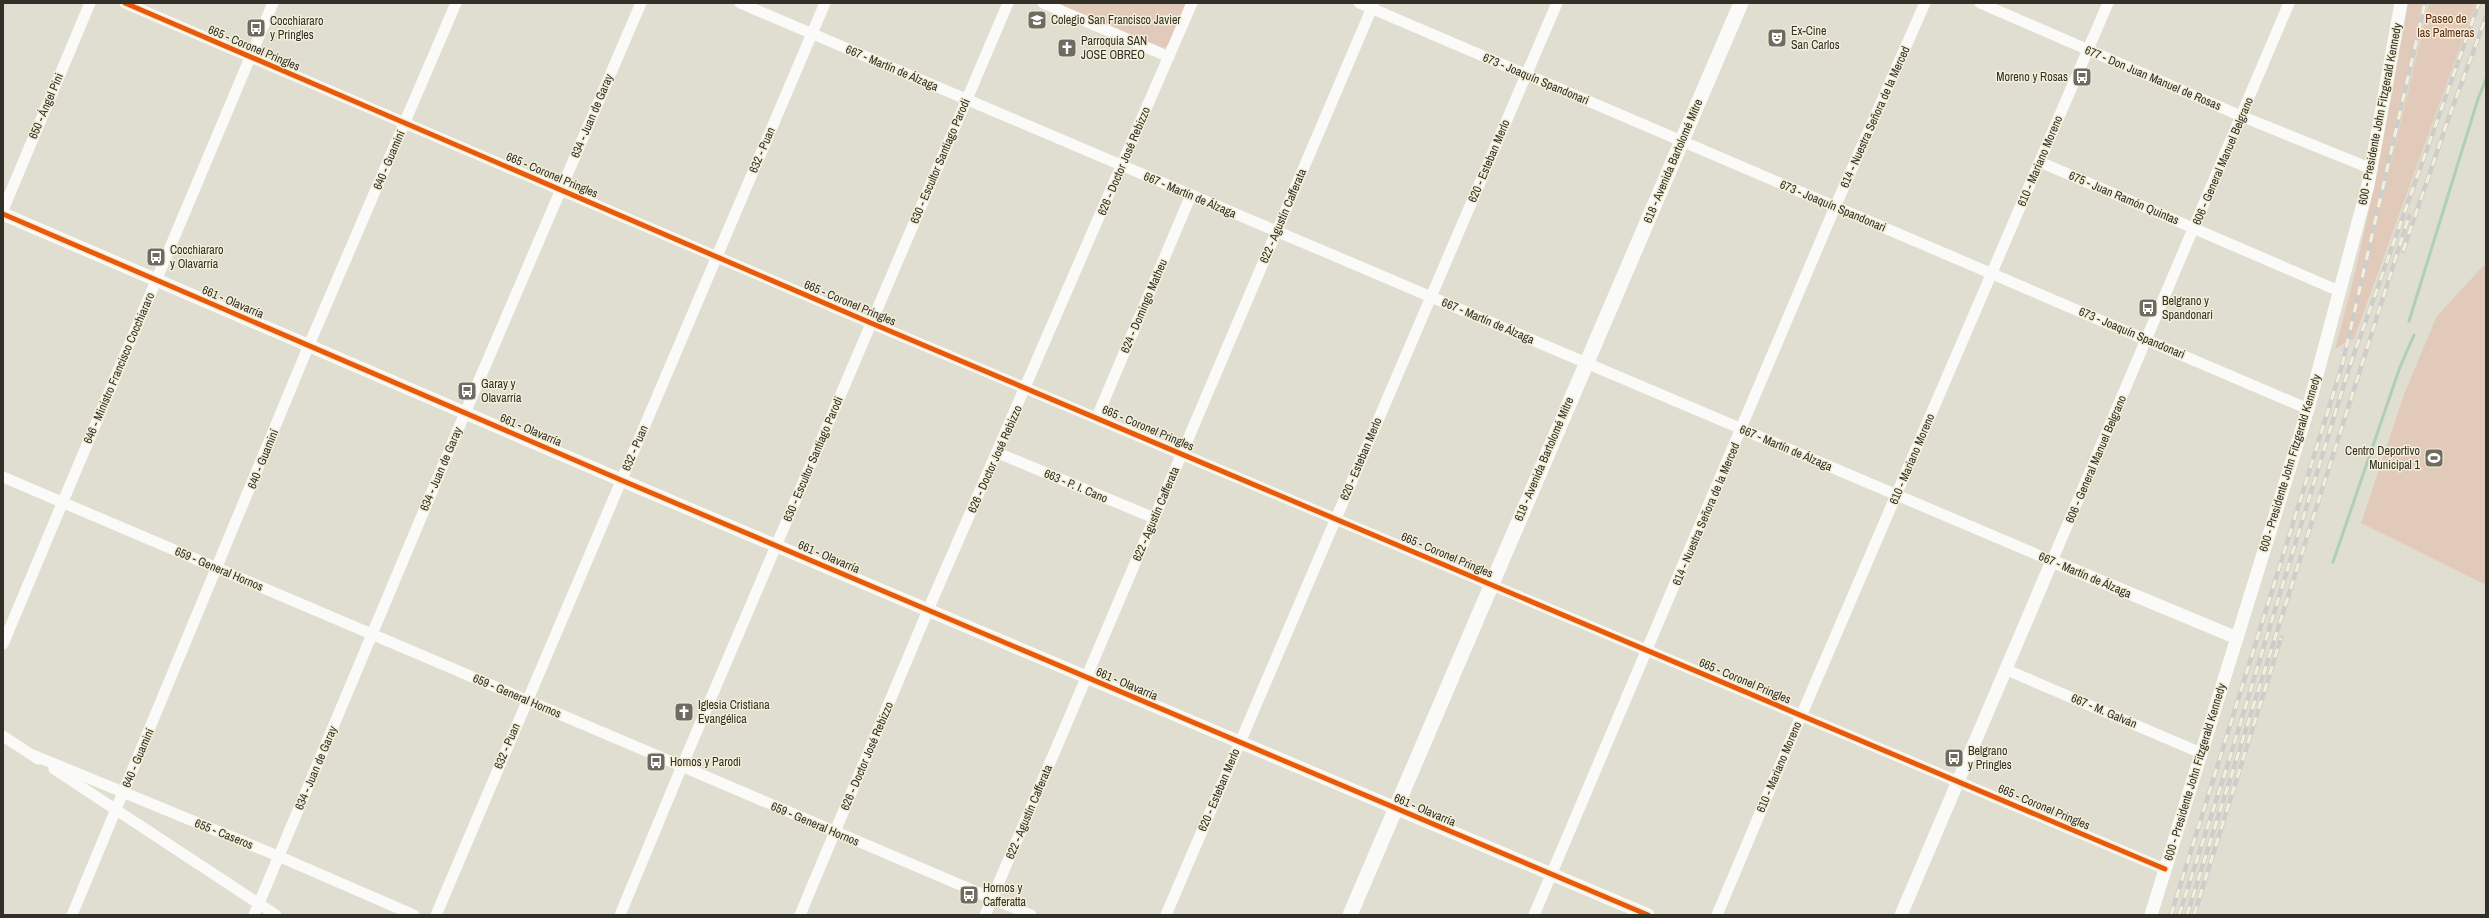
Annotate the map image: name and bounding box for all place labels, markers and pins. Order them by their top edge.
school or university icon: Colegio San Francisco Javier [1026,9,1048,31]
place label: Colegio San Francisco Javier [1051,12,1181,28]
place label: Cocchiararo y Pringles [270,13,324,43]
bus stop icon: Cocchiararo y Pringles [245,17,267,39]
place label: Ex-Cine San Carlos [1791,23,1840,53]
theatre icon: Ex-Cine San Carlos [1766,27,1788,49]
place label: Parroquia SAN JOSE OBREO [1081,33,1147,63]
church icon: Parroquia SAN JOSE OBREO [1056,37,1078,59]
bus stop icon: Moreno y Rosas [2071,66,2093,88]
place label: Moreno y Rosas [1996,69,2068,85]
place label: Cocchiararo y Olavarría [170,242,224,272]
bus stop icon: Cocchiararo y Olavarría [145,246,167,268]
place label: Belgrano y Spandonari [2162,293,2213,323]
bus stop icon: Belgrano y Spandonari [2137,297,2159,319]
place label: Garay y Olavarría [481,376,522,406]
bus stop icon: Garay y Olavarría [456,380,478,402]
place label: Centro Deportivo Municipal 1 [2345,443,2421,473]
sports icon: Centro Deportivo Municipal 1 [2423,447,2445,469]
place label: Iglesia Cristiana Evangélica [698,697,770,727]
church icon: Iglesia Cristiana Evangélica [673,701,695,723]
place label: Belgrano y Pringles [1968,743,2012,773]
bus stop icon: Belgrano y Pringles [1943,747,1965,769]
bus stop icon: Hornos y Parodi [645,751,667,773]
place label: Hornos y Parodi [670,754,741,770]
place label: Hornos y Cafferatta [983,880,1027,910]
bus stop icon: Hornos y Cafferatta [958,884,980,906]

